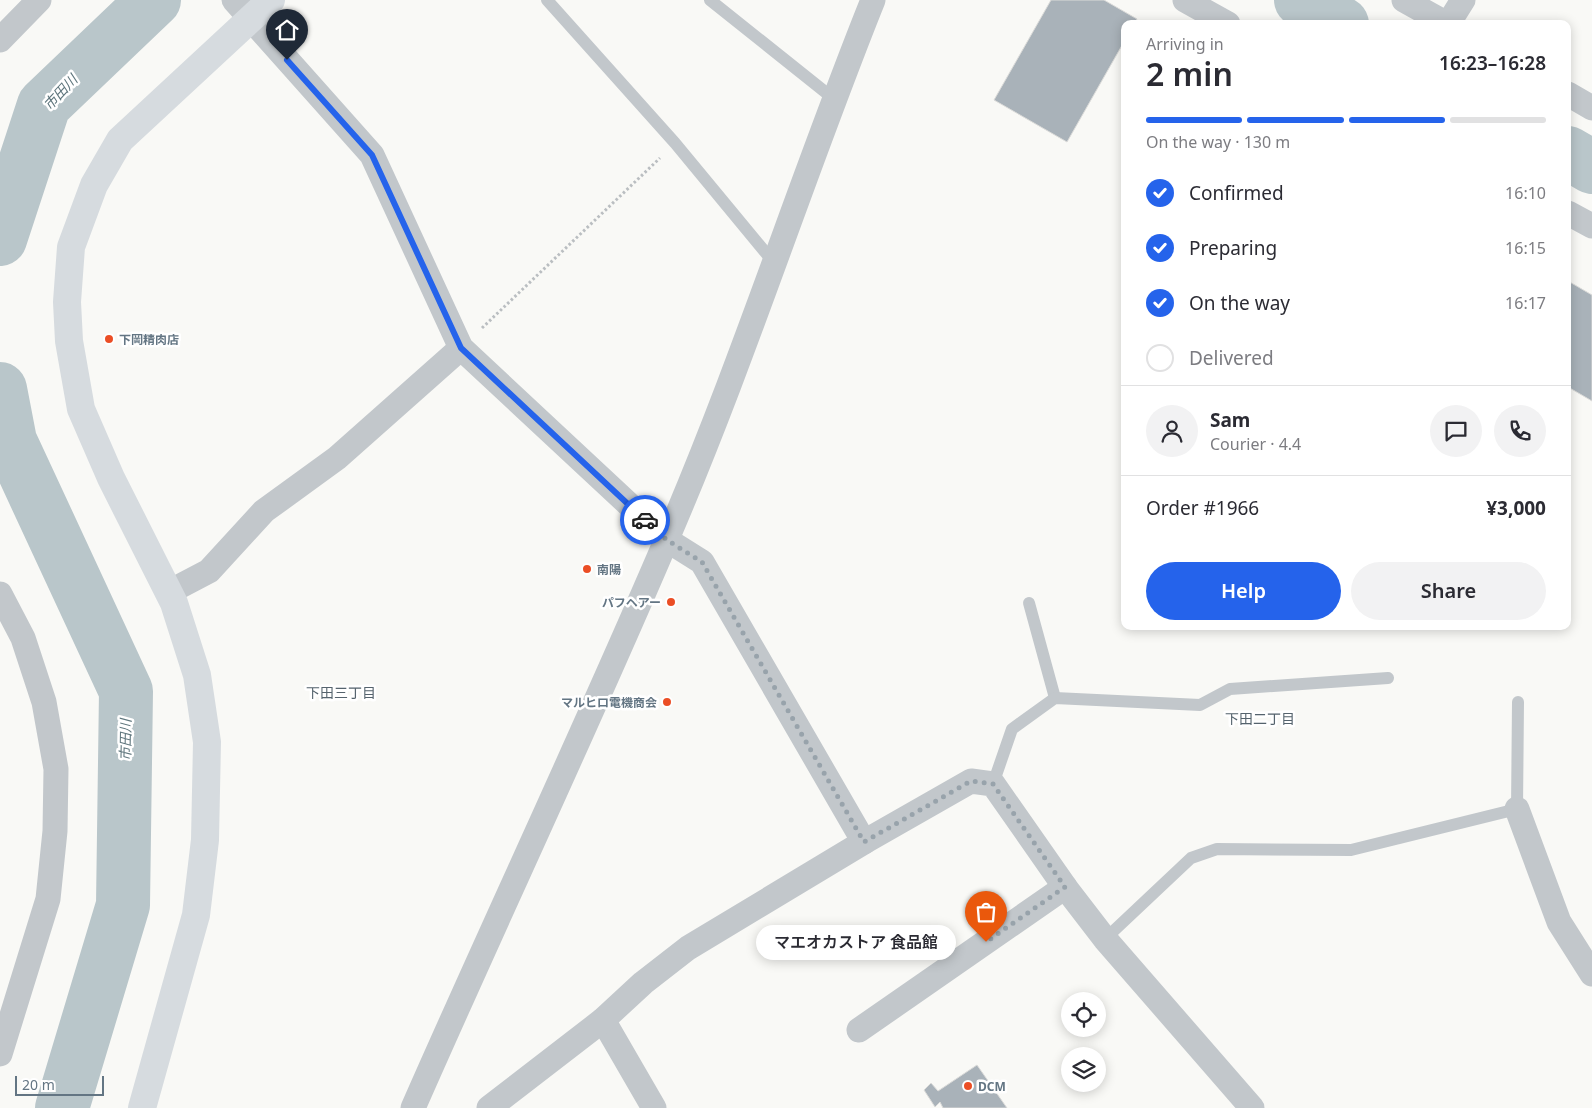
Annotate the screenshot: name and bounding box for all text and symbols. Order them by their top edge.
pin [266,9,308,60]
icon: home [273,16,301,44]
text: Arriving in [1146,33,1224,55]
text: 16:23–16:28 [1439,50,1546,76]
text: 2 min [1146,52,1233,95]
water label: 市田川 [39,69,83,114]
text: On the way · 130 m [1146,131,1290,153]
icon: check [1146,179,1174,207]
text: Confirmed [1189,180,1284,206]
text: 16:10 [1505,182,1546,204]
icon: check [1146,234,1174,262]
text: Preparing [1189,235,1277,261]
text: 16:15 [1505,237,1546,259]
icon: check [1146,289,1174,317]
text: On the way [1189,290,1290,316]
text: 16:17 [1505,292,1546,314]
place label: 下岡精肉店 [119,331,179,348]
marker: 下岡精肉店 [103,333,115,345]
text: Delivered [1189,345,1274,371]
button: person [1146,405,1198,457]
button: chat [1430,405,1482,457]
button: phone [1494,405,1546,457]
text: Sam [1210,407,1250,433]
text: Courier · 4.4 [1210,433,1301,455]
courier [620,495,670,545]
text: Order #1966 [1146,495,1259,521]
text: ¥3,000 [1486,495,1546,521]
icon: car [631,506,659,534]
place label: 南陽 [597,561,621,578]
button: Help [1146,562,1341,620]
button: Share [1351,562,1546,620]
marker: 南陽 [581,563,593,575]
place label: パフヘアー [602,594,661,611]
marker: パフヘアー [665,596,677,608]
district label: 下田三丁目 [306,683,376,702]
place label: マルヒロ電機商会 [561,694,657,711]
marker: マルヒロ電機商会 [661,696,673,708]
district label: 下田二丁目 [1225,709,1295,728]
water label: 市田川 [115,717,135,761]
pin [965,891,1007,942]
icon: bag [972,898,1000,926]
callout: マエオカストア 食品館 [756,924,956,960]
text: マエオカストア 食品館 [774,931,938,953]
map controls [1061,992,1106,1092]
button: locate [1061,992,1106,1037]
button: layers [1061,1047,1106,1092]
scale bar [15,1073,104,1096]
text: 20 m [22,1075,55,1094]
place label: DCM [978,1078,1006,1095]
marker: DCM [962,1080,974,1092]

